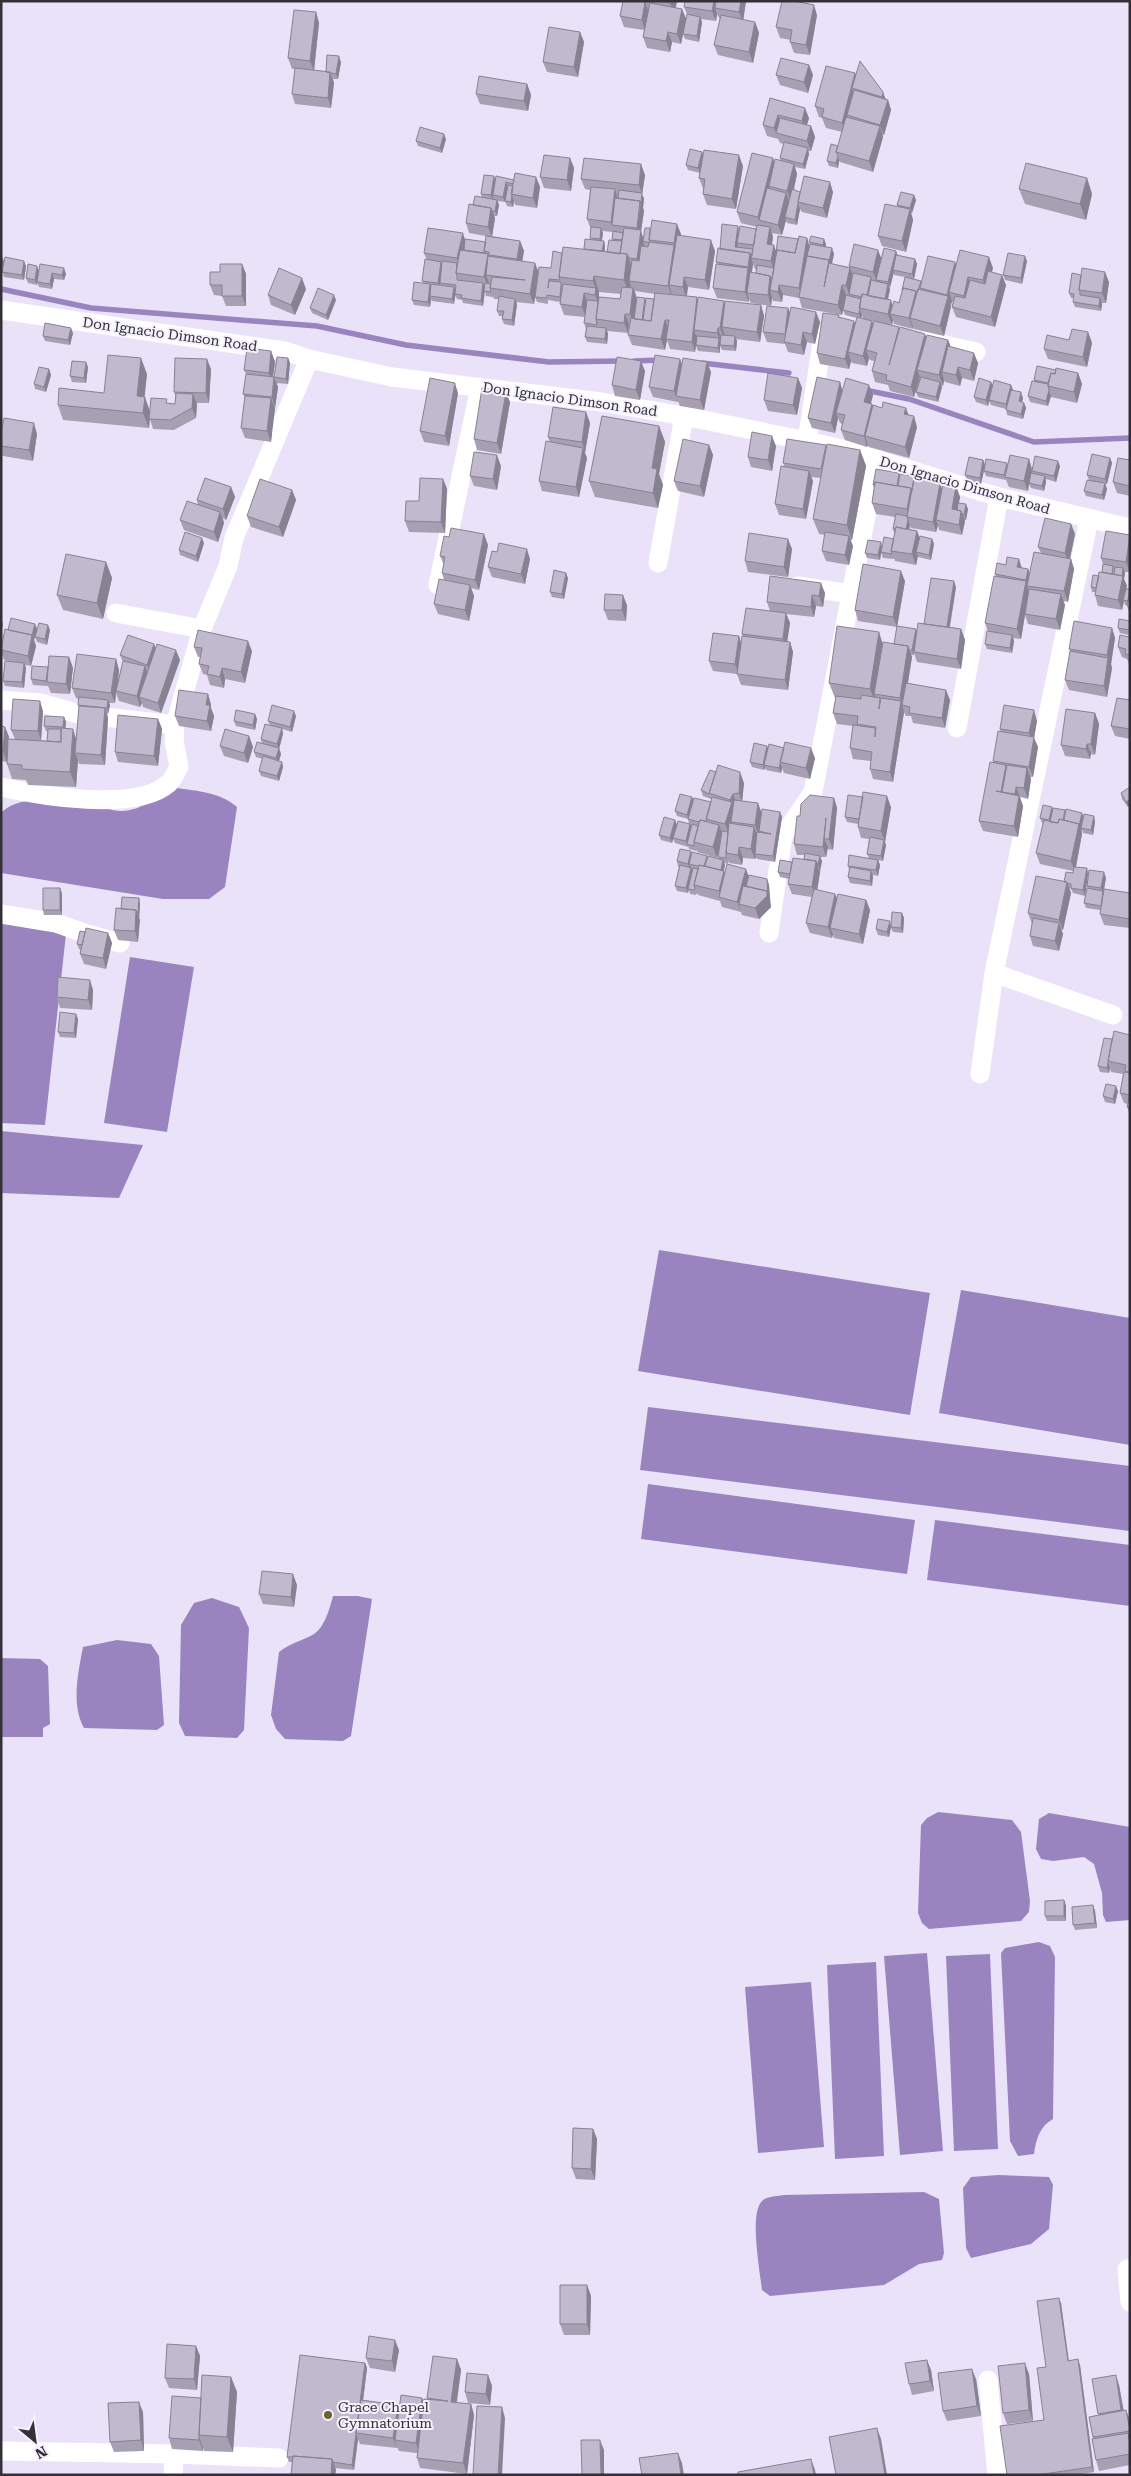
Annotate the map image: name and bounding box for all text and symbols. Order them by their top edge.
street label: Don Ignacio Dimson Road [82,314,258,354]
street label: Don Ignacio Dimson Road [482,379,658,419]
street label: Don Ignacio Dimson Road [878,453,1052,517]
place label: Grace Chapel Gymnatorium [338,2399,432,2431]
marker: Grace Chapel Gymnatorium [322,2409,334,2421]
north arrow [10,2416,60,2466]
text: N [33,2443,50,2462]

